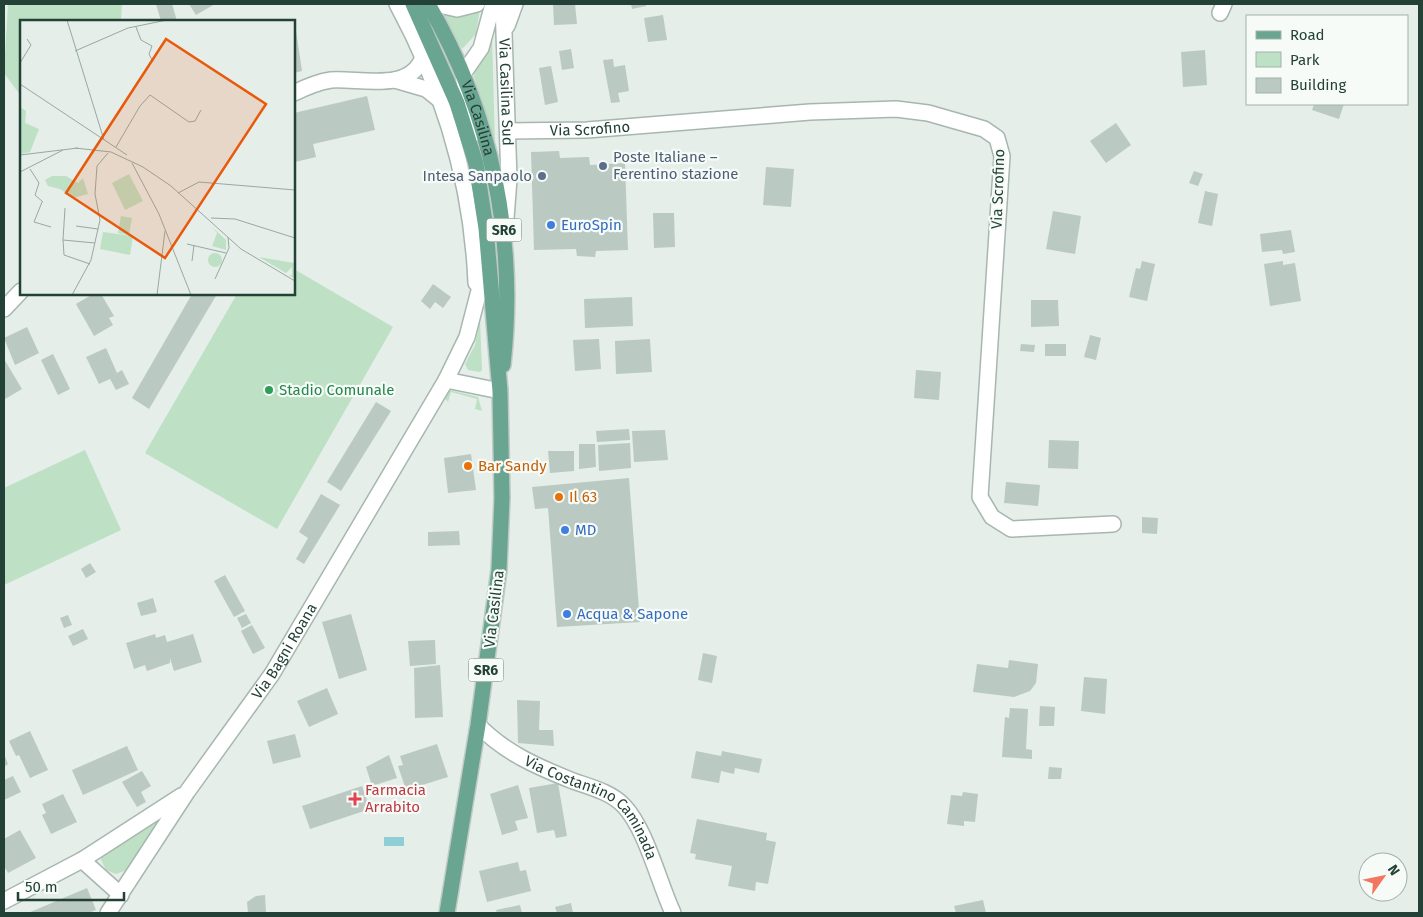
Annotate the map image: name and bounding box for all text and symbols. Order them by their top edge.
legend [1246,15,1408,105]
inset map [20,20,295,295]
text: Road [1290,26,1325,44]
street label: Via Casilina Sud [495,38,517,146]
text: Park [1290,51,1320,69]
text: Building [1290,76,1346,94]
street label: Via Casilina [457,78,498,158]
street label: Via Scrofino [550,118,631,139]
place label: Poste Italiane – Ferentino stazione [613,148,738,183]
street label: Via Scrofino [988,149,1008,229]
marker: Poste Italiane – Ferentino stazione [597,160,609,172]
place label: Intesa Sanpaolo [423,167,532,185]
marker: Intesa Sanpaolo [536,170,548,182]
place label: EuroSpin [561,216,622,234]
road number: SR6 [486,218,522,242]
marker: EuroSpin [545,219,557,231]
place label: Stadio Comunale [279,381,394,399]
marker: Stadio Comunale [263,384,275,396]
place label: Bar Sandy [478,457,547,475]
marker: Bar Sandy [462,460,474,472]
place label: Il 63 [569,488,597,506]
marker: Il 63 [553,491,565,503]
place label: MD [575,521,596,539]
marker: MD [559,524,571,536]
street label: Via Casilina [480,569,508,649]
street label: Via Bagni Roana [248,600,321,702]
place label: Acqua & Sapone [577,605,688,623]
marker: Acqua & Sapone [561,608,573,620]
road number: SR6 [468,658,504,682]
street label: Via Costantino Caminada [521,752,661,862]
place label: Farmacia Arrabito [365,781,426,816]
marker: Farmacia Arrabito [349,793,361,805]
north arrow [1358,852,1408,902]
text: N [1384,862,1403,879]
scale bar [18,870,124,902]
text: 50 m [25,878,58,896]

